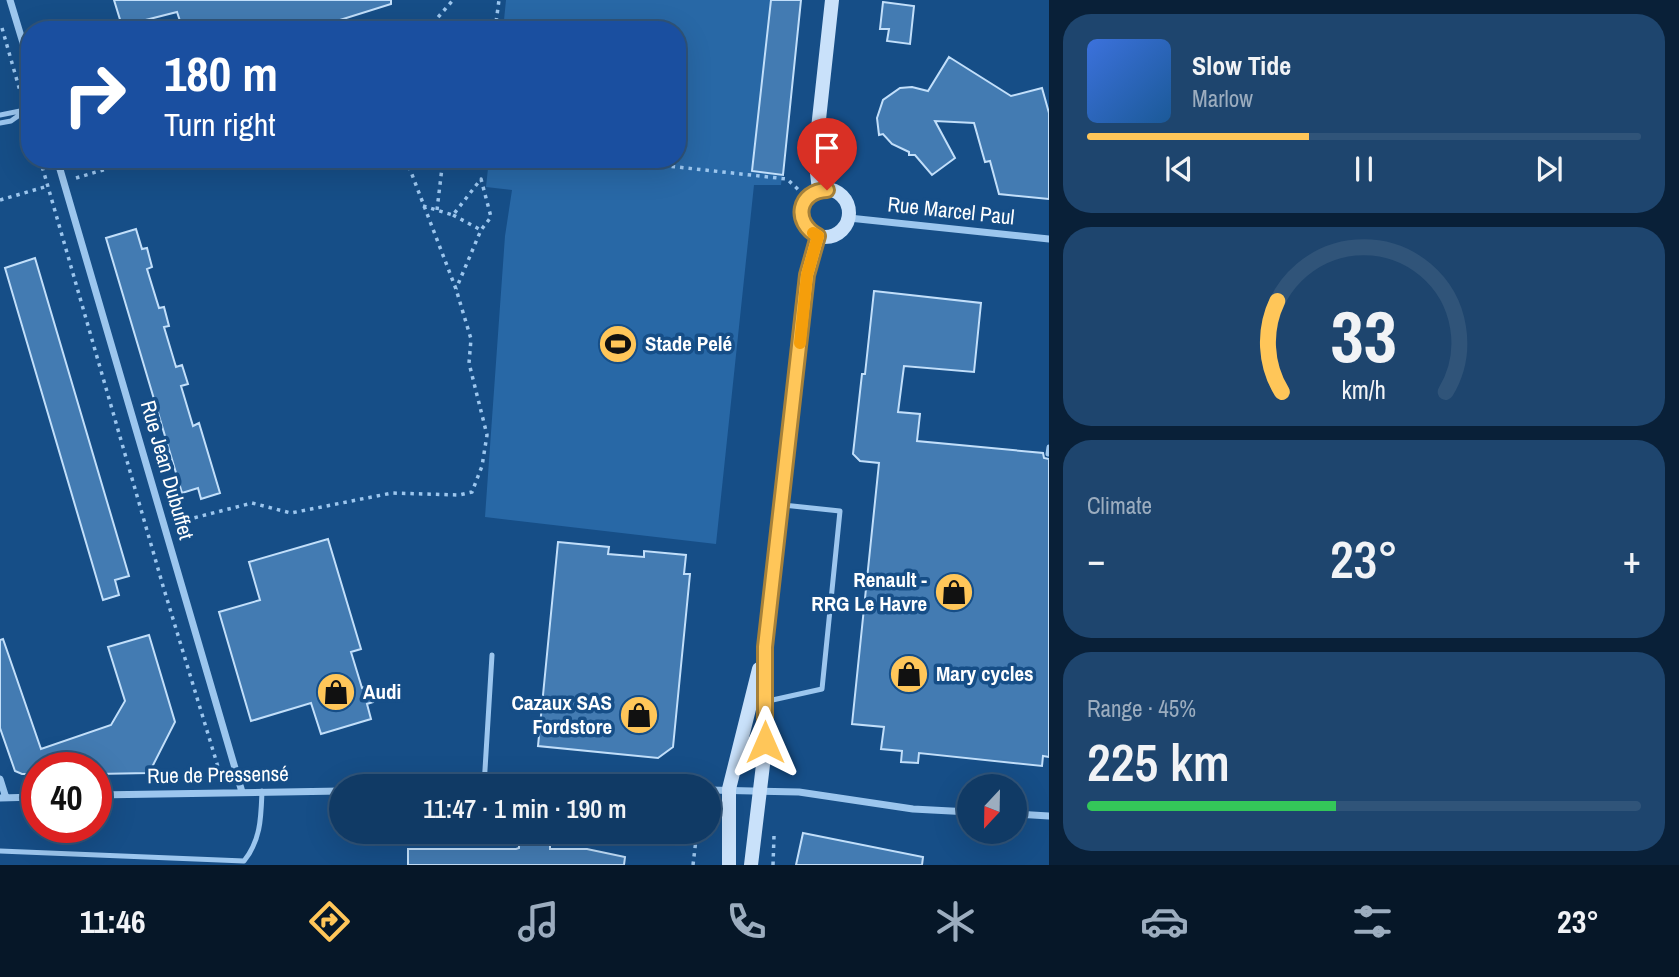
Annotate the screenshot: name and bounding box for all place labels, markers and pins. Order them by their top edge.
pin [797,118,857,190]
sports icon: Stade Pelé [597,323,639,365]
place label: Stade Pelé [645,329,732,358]
place label: Renault - RRG Le Havre [811,565,927,618]
shop icon: Renault - RRG Le Havre [933,571,975,613]
shop icon: Mary cycles [888,653,930,695]
place label: Mary cycles [936,659,1034,688]
shop icon: Audi [315,671,357,713]
place label: Audi [363,677,401,706]
place label: Cazaux SAS Fordstore [512,688,612,741]
shop icon: Cazaux SAS Fordstore [618,694,660,736]

